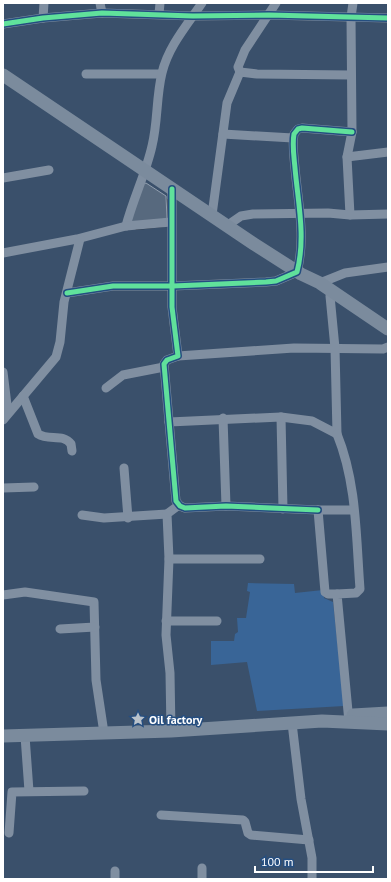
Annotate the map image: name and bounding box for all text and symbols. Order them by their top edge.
place icon: Oil factory [130,711,146,727]
place label: Oil factory [149,712,203,727]
scale bar [255,848,373,874]
text: 100 m [261,854,294,869]

